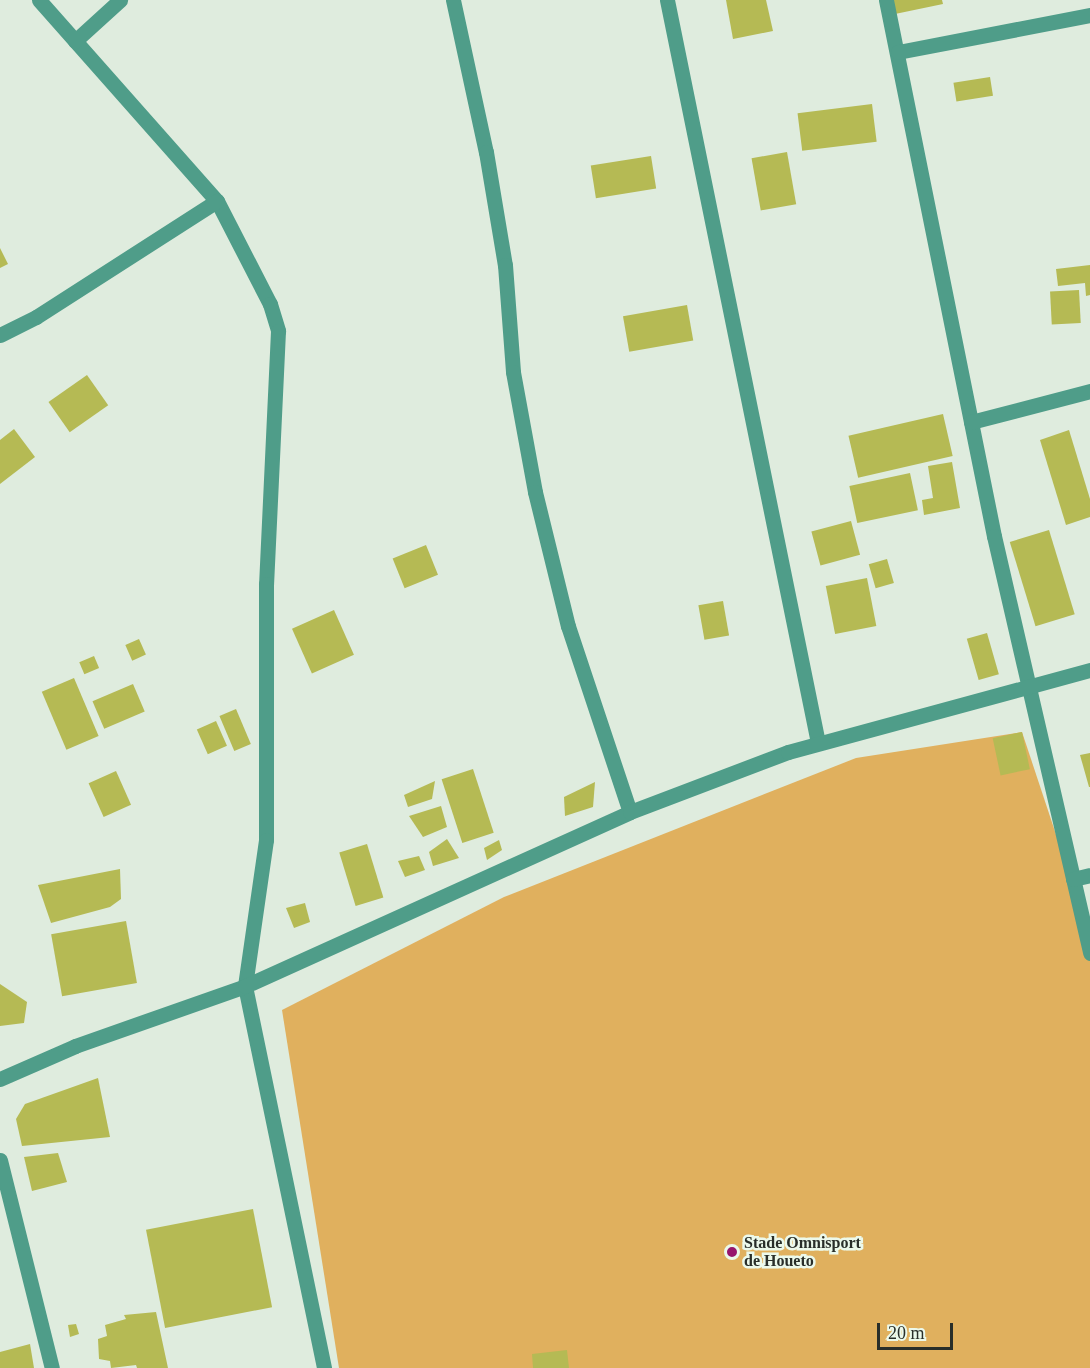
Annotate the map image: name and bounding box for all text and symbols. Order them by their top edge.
place label: Stade Omnisport de Houeto [744,1233,861,1271]
marker: Stade Omnisport de Houeto [725,1245,739,1259]
scale bar [880,1311,956,1349]
text: 20 m [888,1323,925,1343]

